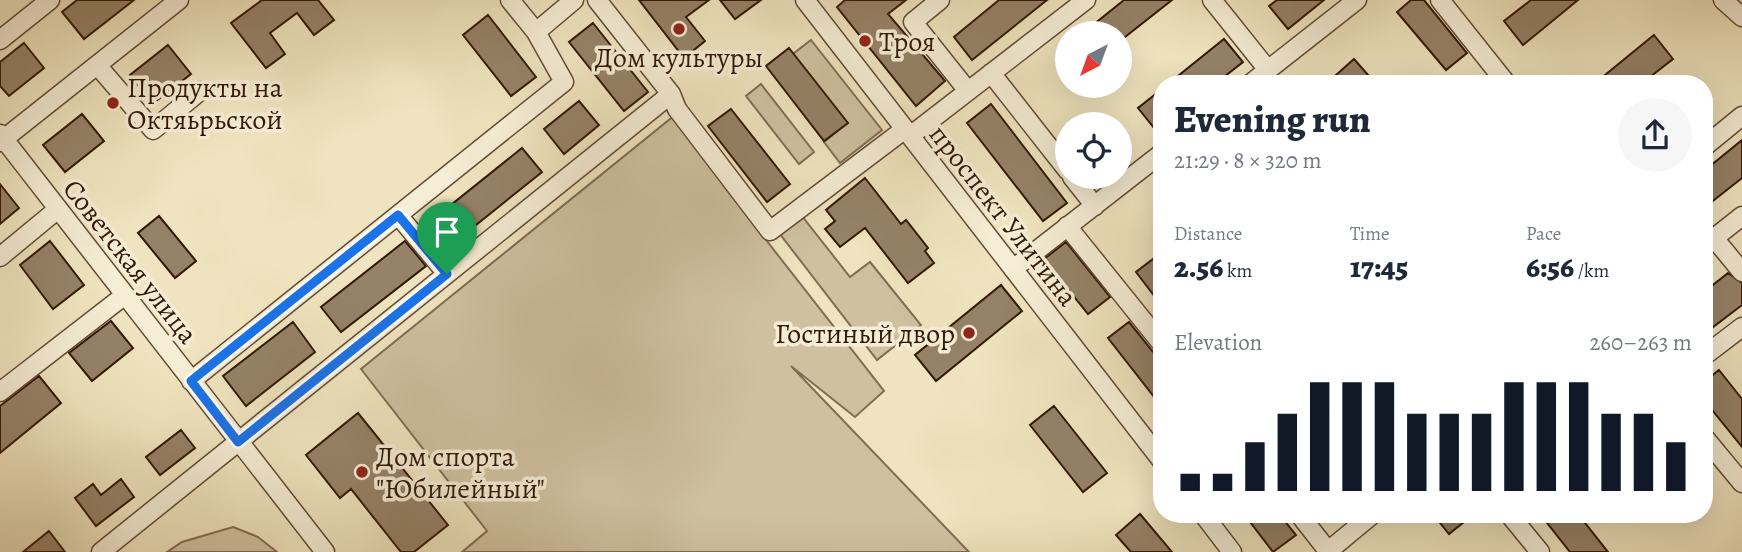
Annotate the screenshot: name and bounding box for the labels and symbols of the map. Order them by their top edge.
marker: Дом культуры [671,21,687,37]
north arrow [1055,21,1132,98]
place label: Троя [879,23,935,61]
marker: Троя [857,33,873,49]
place label: Дом культуры [595,39,763,77]
place label: Продукты на Октяьрьской [127,69,283,139]
marker: Продукты на Октяьрьской [105,95,121,111]
street label: проспект Улитина [920,117,1086,314]
street label: Советская улица [54,171,207,352]
pin [417,202,477,274]
place label: Гостиный двор [775,315,955,353]
marker: Гостиный двор [961,325,977,341]
place label: Дом спорта "Юбилейный" [376,438,545,508]
marker: Дом спорта "Юбилейный" [354,464,370,480]

